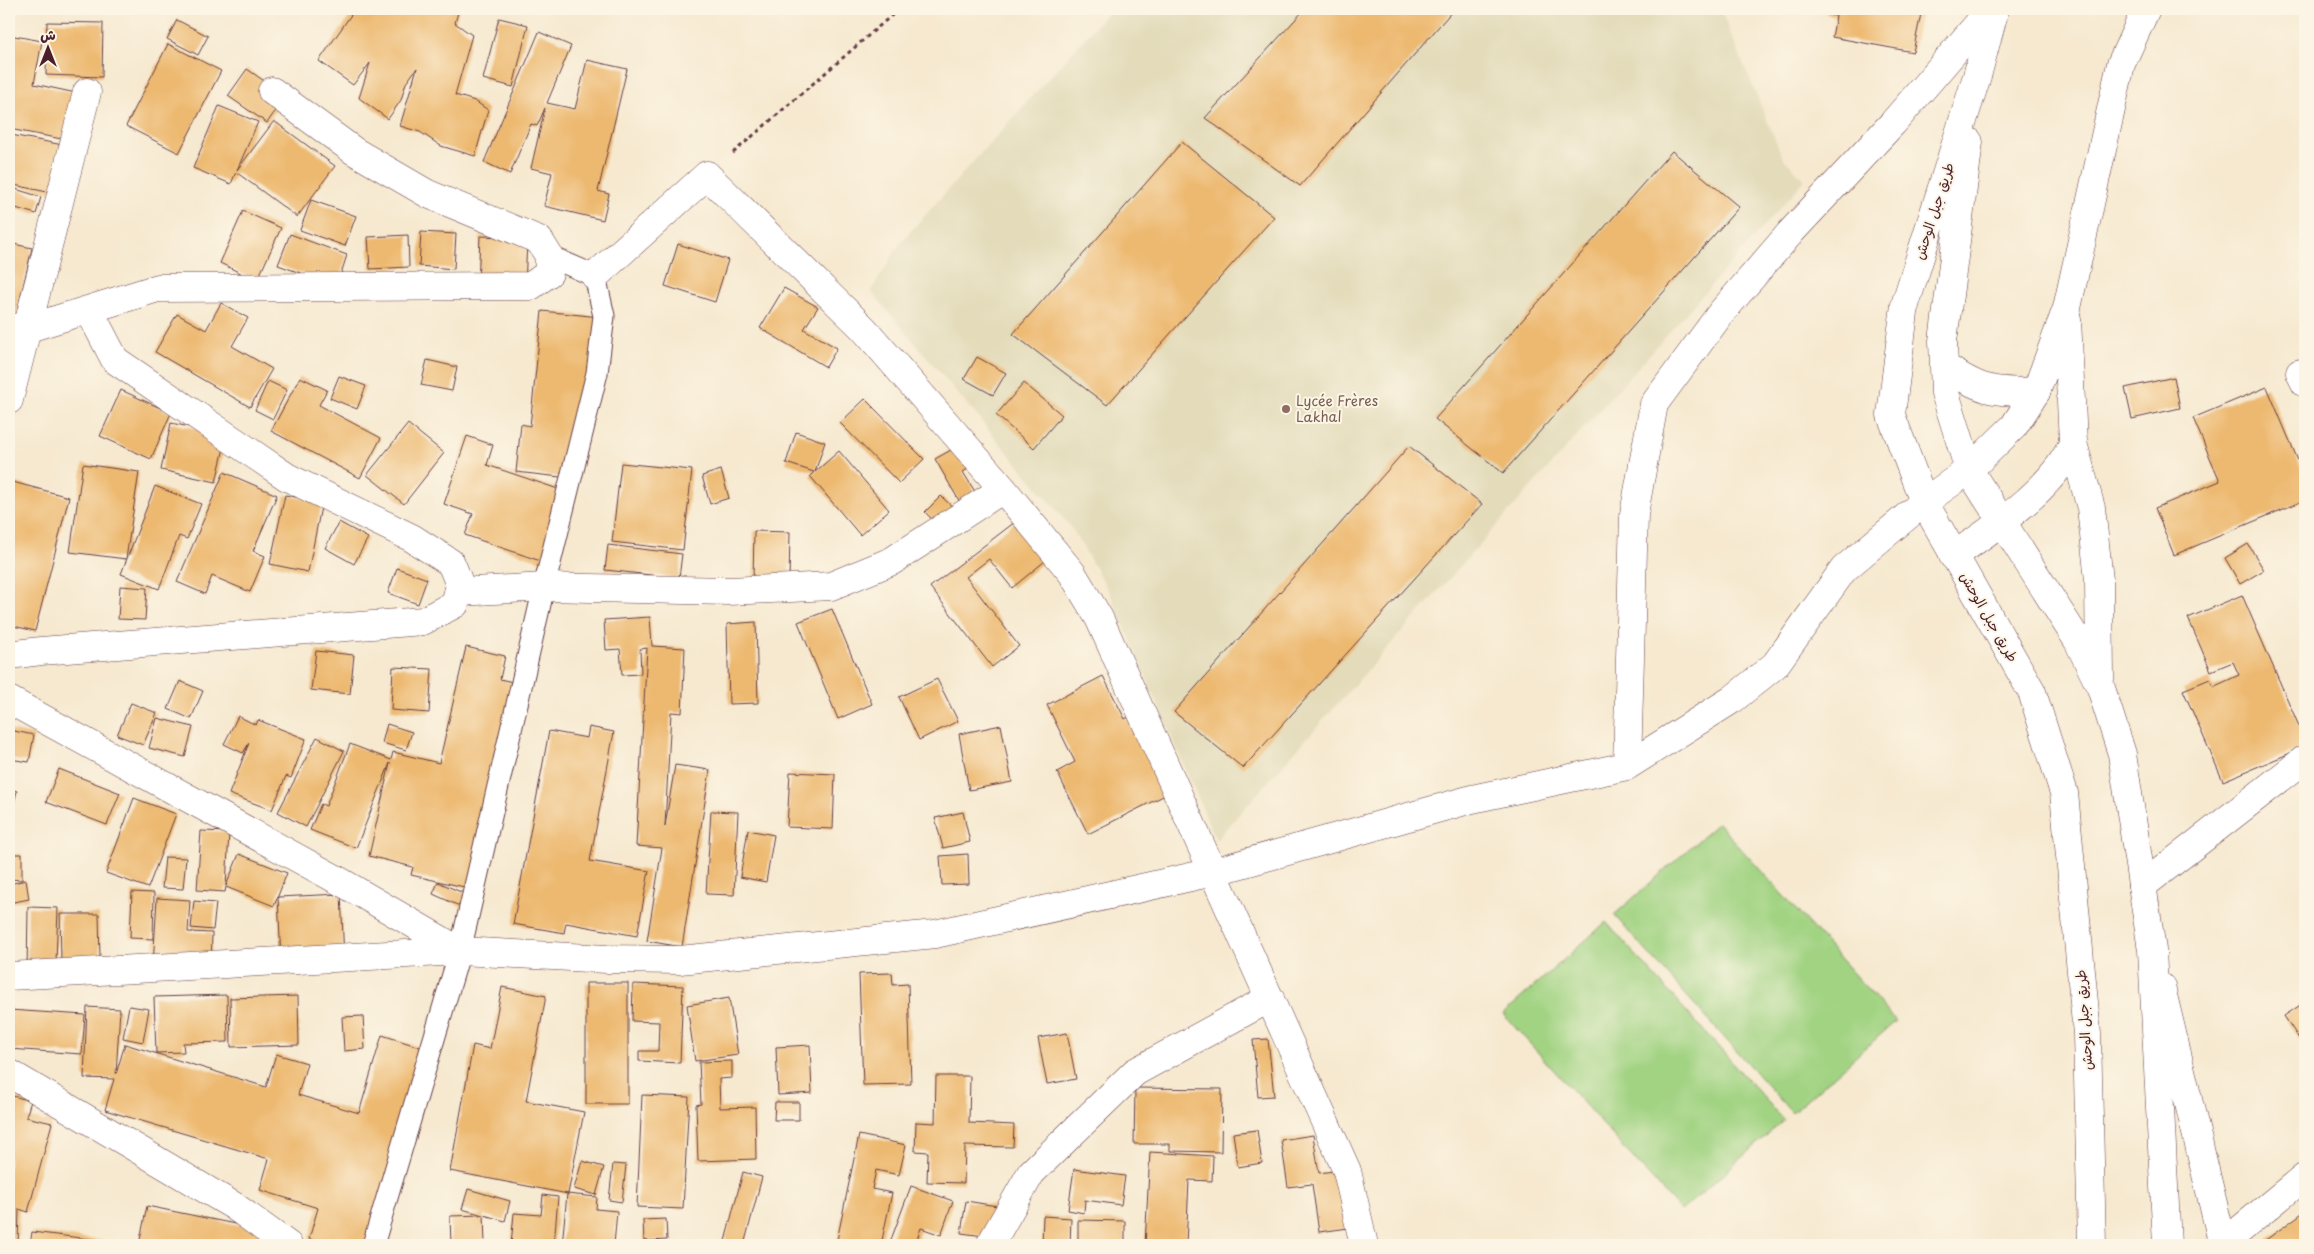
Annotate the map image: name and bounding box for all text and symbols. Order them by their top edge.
north arrow [22,22,72,72]
text: ش [40,24,56,45]
street label: طريق جبل الوحش [1908,160,1959,262]
place label: Lycée Frères Lakhal [1296,390,1378,427]
marker: Lycée Frères Lakhal [1280,403,1292,415]
street label: طريق جبل الوحش [1955,568,2024,666]
street label: طريق جبل الوحش [2070,969,2097,1071]

